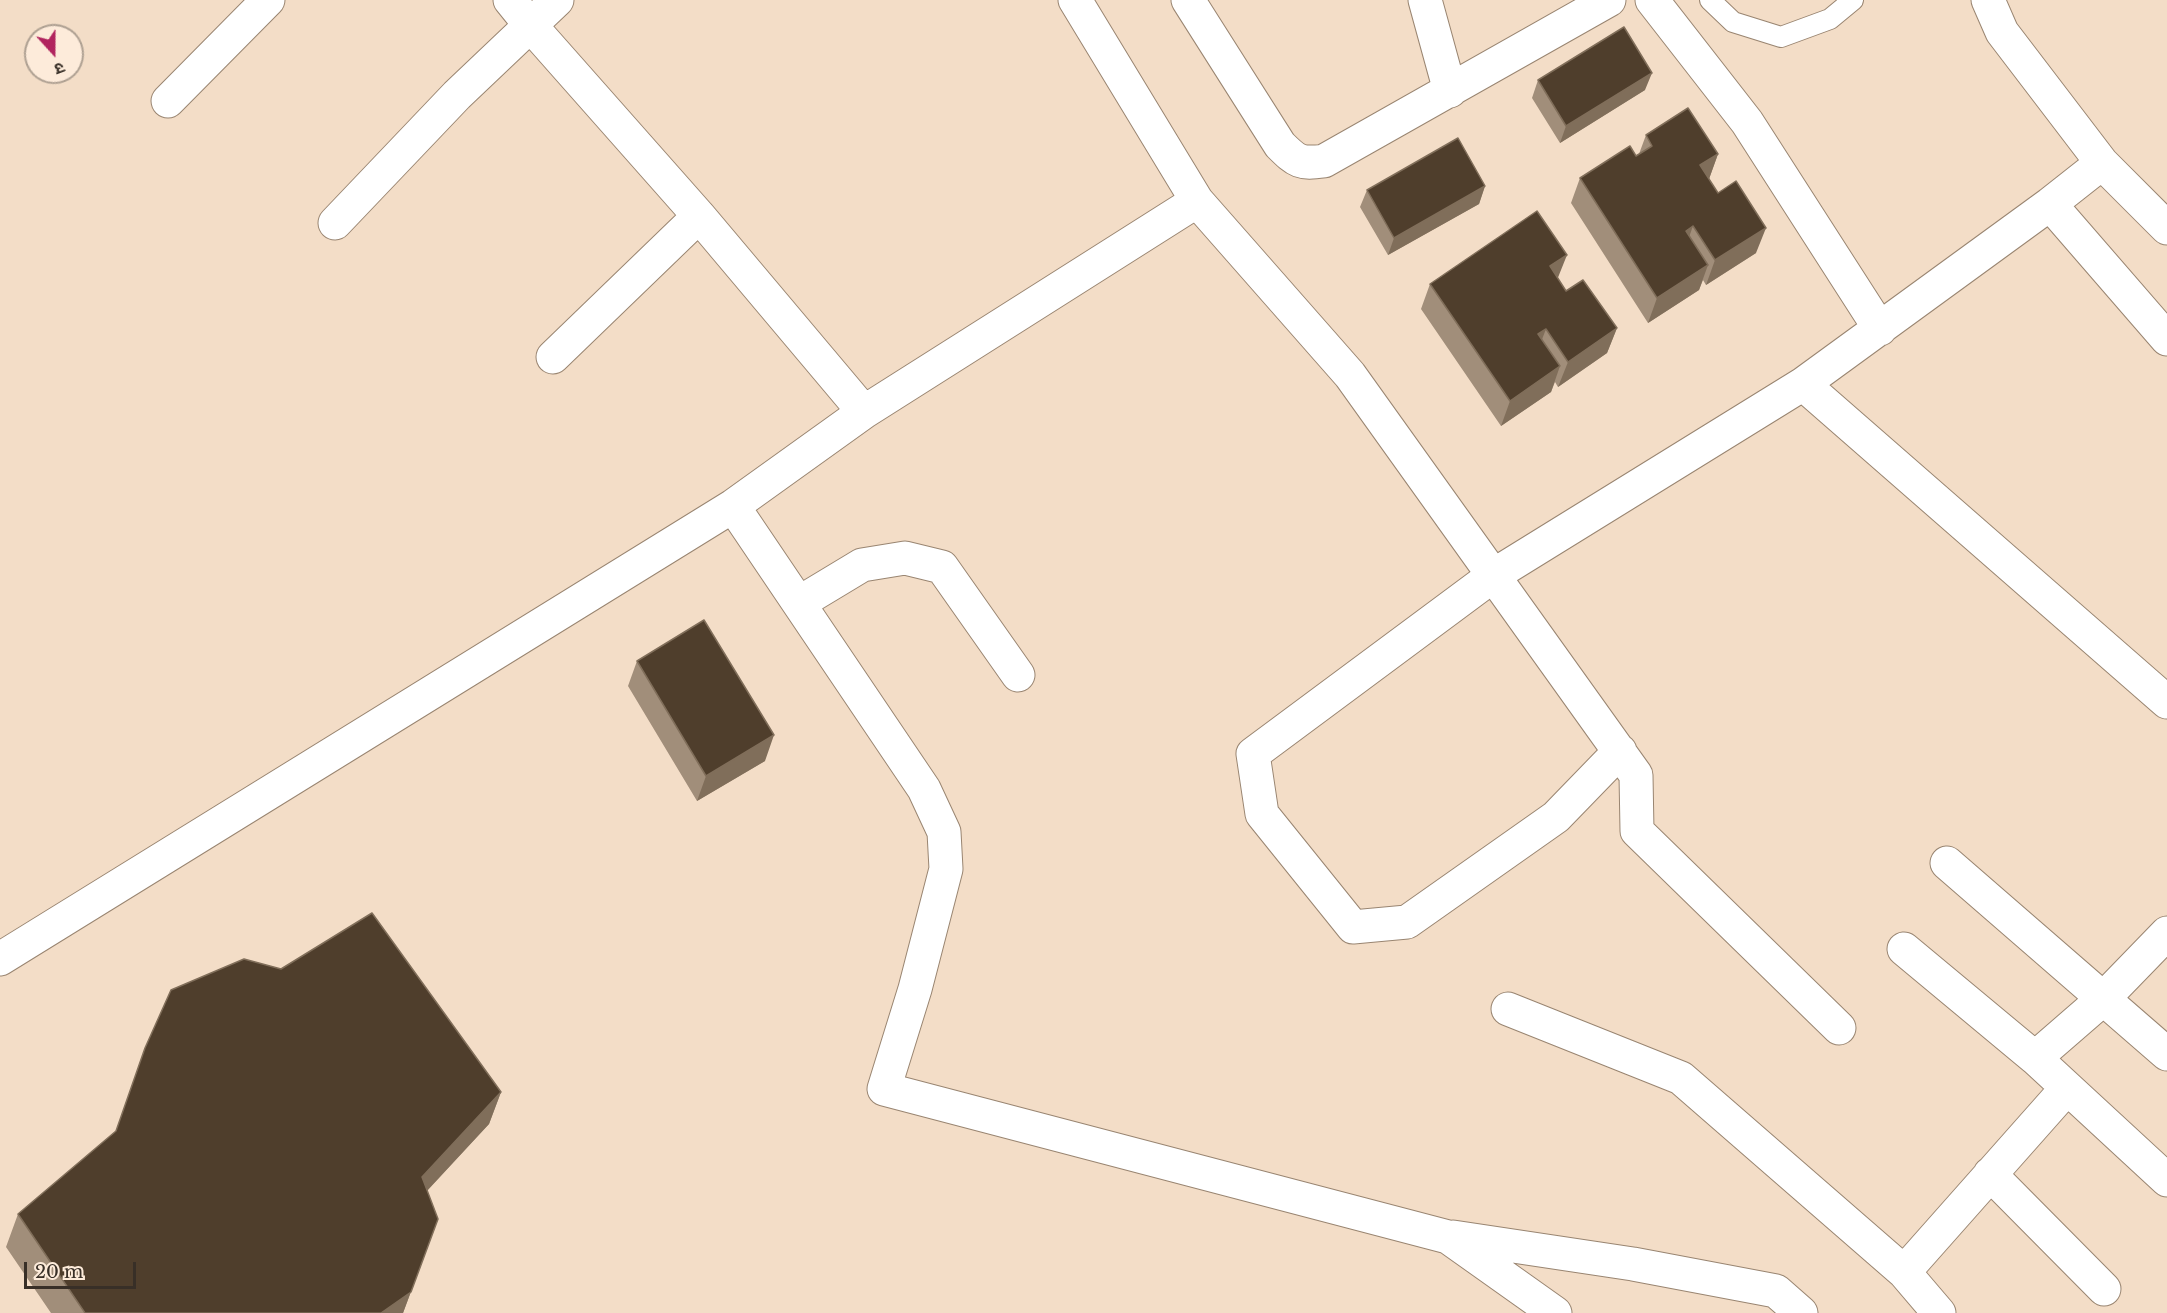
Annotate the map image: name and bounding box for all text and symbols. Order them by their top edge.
north arrow [24,24,84,84]
text: उ [52,58,68,80]
scale bar [27,1250,140,1288]
text: 20 m [35,1261,83,1283]

